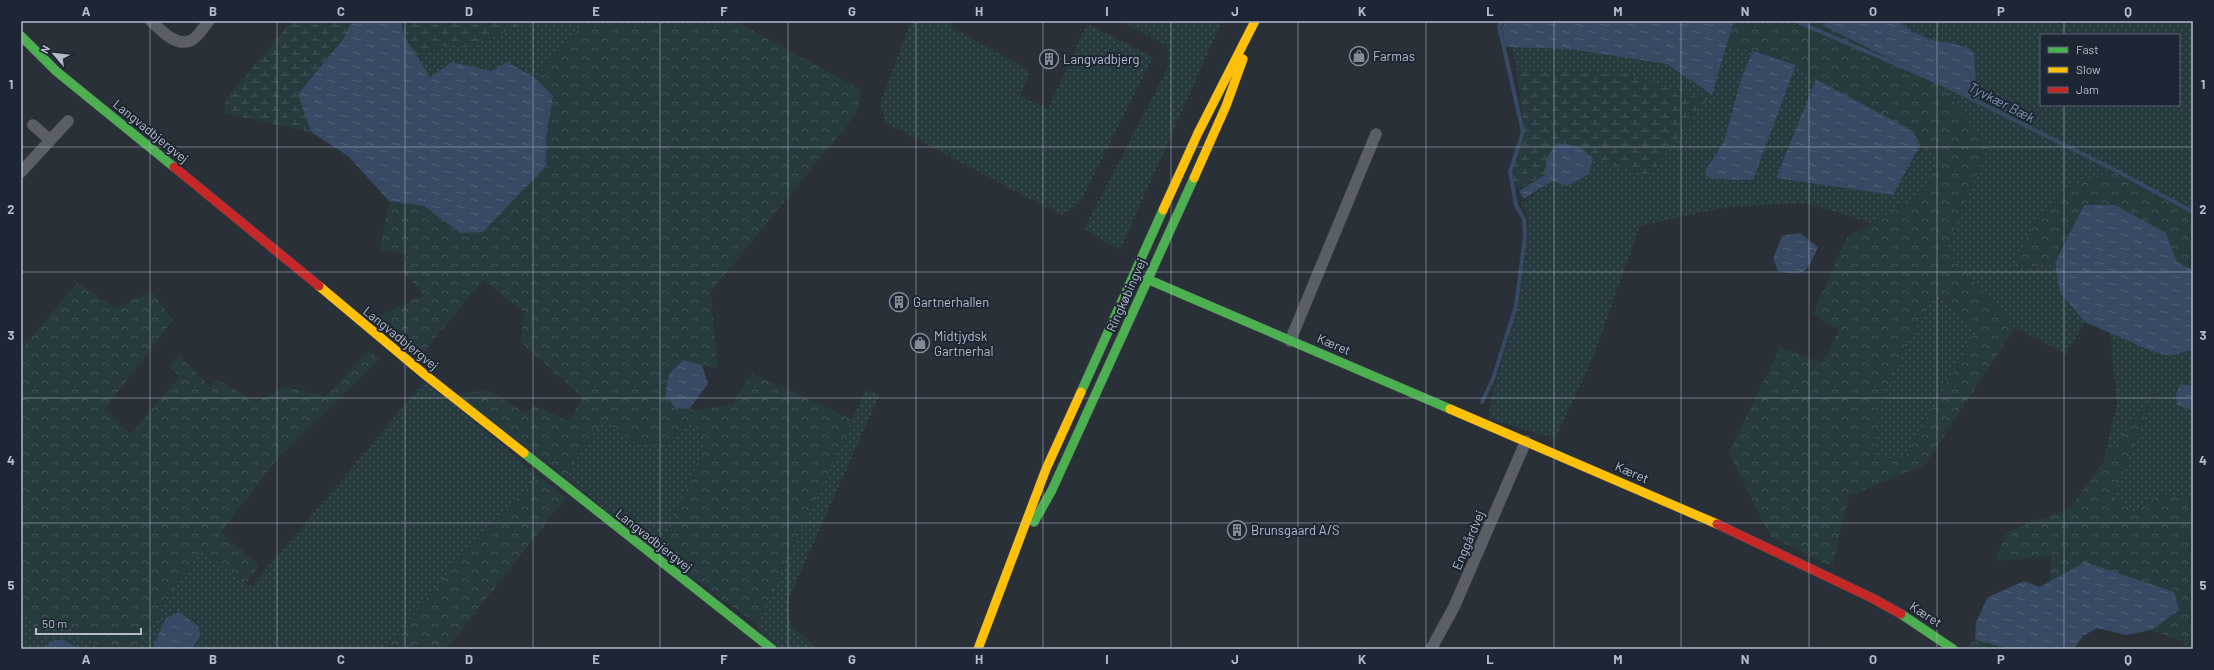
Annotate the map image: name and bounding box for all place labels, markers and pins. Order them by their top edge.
shop icon: Farmas [1348,45,1370,67]
building icon: Langvadbjerg [1038,48,1060,70]
place label: Farmas [1373,48,1415,64]
place label: Langvadbjerg [1063,51,1140,67]
building icon: Gartnerhallen [888,291,910,313]
place label: Gartnerhallen [913,294,989,310]
place label: Midtjydsk Gartnerhal [934,328,993,359]
shop icon: Midtjydsk Gartnerhal [909,332,931,354]
building icon: Brunsgaard A/S [1226,519,1248,541]
place label: Brunsgaard A/S [1251,522,1340,538]

